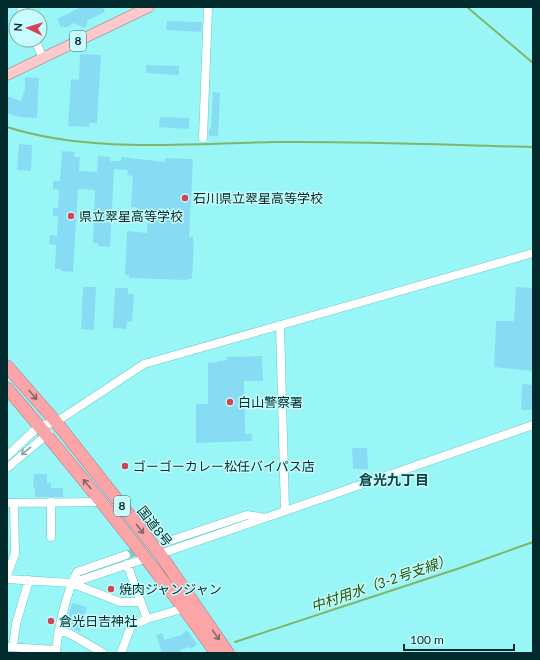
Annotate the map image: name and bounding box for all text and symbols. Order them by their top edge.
north arrow [8,8,48,48]
text: N [11,23,24,32]
road number: 8 [70,31,86,51]
place label: 石川県立翠星高等学校 [193,190,323,206]
marker: 石川県立翠星高等学校 [180,193,190,203]
place label: 県立翠星高等学校 [79,208,183,224]
marker: 県立翠星高等学校 [66,211,76,221]
one-way arrow [28,390,37,400]
place label: 白山警察署 [238,394,303,410]
marker: 白山警察署 [225,397,235,407]
one-way arrow [21,447,32,455]
place label: ゴーゴーカレー松任バイパス店 [133,458,315,474]
marker: ゴーゴーカレー松任バイパス店 [120,461,130,471]
district label: 倉光九丁目 [359,471,429,488]
one-way arrow [83,478,92,489]
road number: 8 [114,496,130,516]
street label: 国道8号 [134,503,176,549]
one-way arrow [136,524,145,535]
water label: 中村用水（3-2号支線） [309,551,453,615]
place label: 焼肉ジャンジャン [119,581,222,597]
marker: 焼肉ジャンジャン [106,584,116,594]
place label: 倉光日吉神社 [59,613,137,629]
marker: 倉光日吉神社 [46,616,56,626]
scale bar [404,626,514,652]
one-way arrow [212,629,220,640]
text: 100 m [410,632,444,647]

